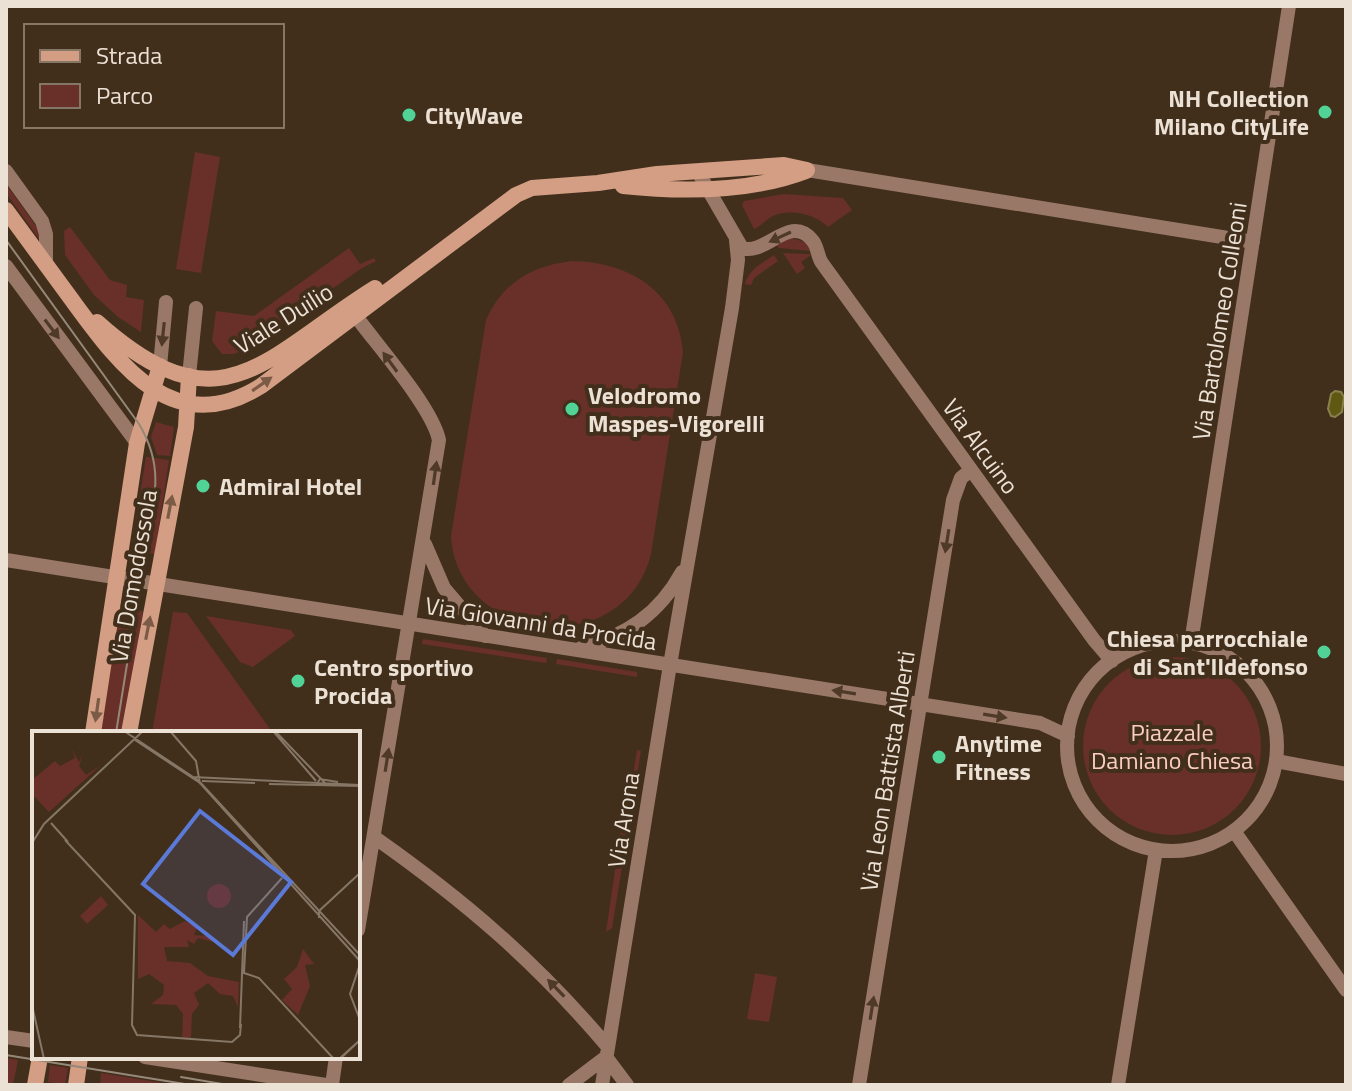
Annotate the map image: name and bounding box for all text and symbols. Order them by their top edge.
legend [24,24,284,128]
text: Strada [96,37,162,73]
text: Parco [96,77,153,113]
place label: NH Collection Milano CityLife [1154,80,1309,144]
place label: CityWave [425,97,523,133]
marker: NH Collection Milano CityLife [1316,103,1334,121]
marker: CityWave [400,106,418,124]
street label: Via Bartolomeo Colleoni [1182,199,1256,443]
one-way arrow [768,230,791,243]
street label: Viale Duilio [226,273,340,363]
one-way arrow [44,319,60,339]
one-way arrow [156,322,169,347]
one-way arrow [382,351,398,373]
one-way arrow [252,377,273,392]
place label: Velodromo Maspes-Vigorelli [588,377,765,441]
street label: Via Alcuino [934,391,1028,501]
marker: Velodromo Maspes-Vigorelli [563,400,581,418]
one-way arrow [429,460,442,485]
place label: Admiral Hotel [219,468,362,504]
marker: Admiral Hotel [194,477,212,495]
street label: Via Domodossola [100,487,166,665]
one-way arrow [165,494,177,519]
one-way arrow [940,529,952,554]
street label: Via Giovanni da Procida [423,587,659,659]
one-way arrow [143,615,155,640]
place label: Chiesa parrocchiale di Sant'Ildefonso [1107,620,1308,684]
marker: Chiesa parrocchiale di Sant'Ildefonso [1315,643,1333,661]
street label: Via Leon Battista Alberti [850,648,924,894]
place label: Centro sportivo Procida [314,649,474,713]
marker: Centro sportivo Procida [289,672,307,690]
one-way arrow [831,685,856,698]
one-way arrow [90,698,103,723]
one-way arrow [983,710,1008,723]
park label: Piazzale Damiano Chiesa [1091,714,1253,778]
place label: Anytime Fitness [955,725,1042,789]
inset map [32,731,360,1059]
one-way arrow [381,747,394,772]
marker: Anytime Fitness [930,748,948,766]
street label: Via Arona [598,770,648,870]
one-way arrow [548,979,566,998]
one-way arrow [866,995,878,1020]

